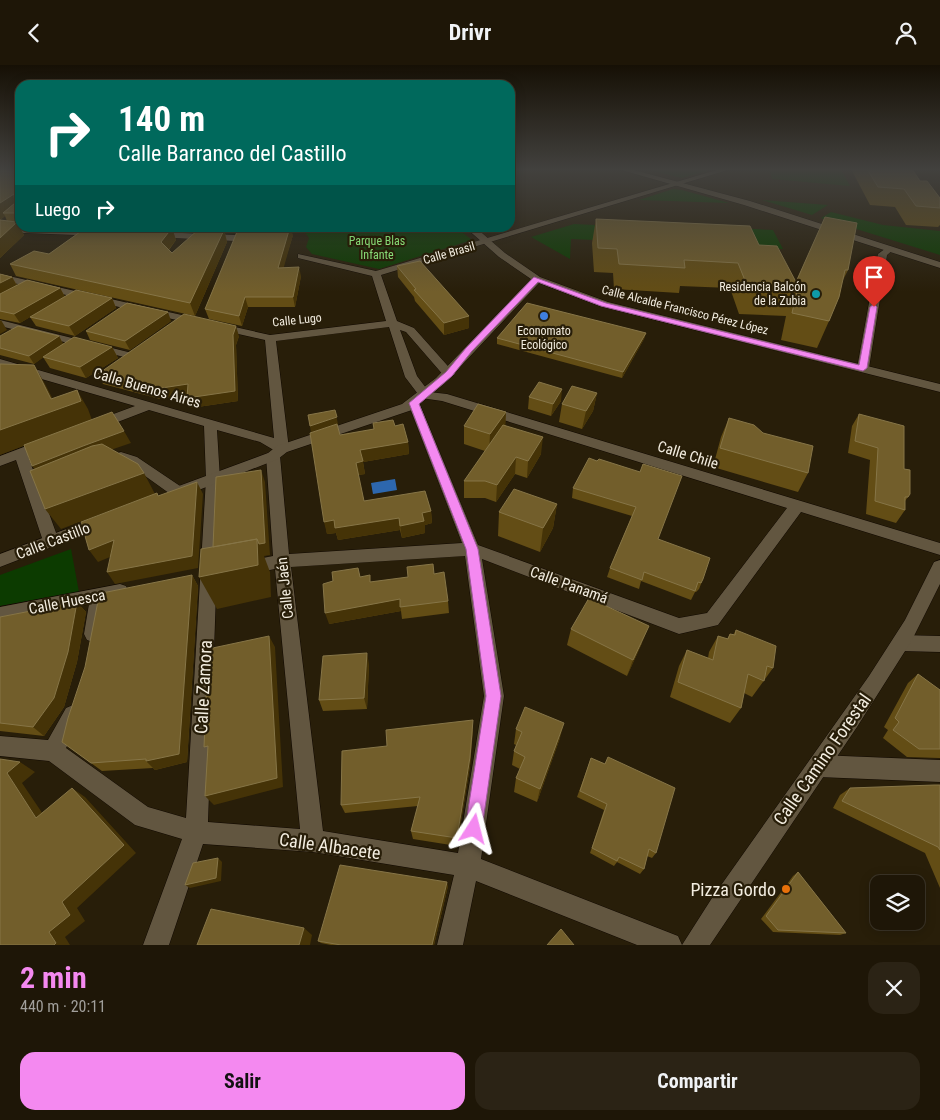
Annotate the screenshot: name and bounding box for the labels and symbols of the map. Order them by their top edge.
park label: Parque Blas Infante [349,234,405,262]
street label: Calle Brasil [422,239,476,267]
pin [853,256,895,307]
place label: Residencia Balcón de la Zubia [719,280,806,308]
street label: Calle Alcalde Francisco Pérez López [600,283,770,337]
marker: Residencia Balcón de la Zubia [810,288,822,300]
street label: Calle Lugo [272,310,322,330]
marker: Economato Ecológico [538,310,550,322]
place label: Economato Ecológico [517,324,571,352]
street label: Calle Buenos Aires [91,364,203,412]
street label: Calle Chile [655,437,721,473]
street label: Calle Castillo [13,519,93,563]
street label: Calle Jaén [273,556,297,620]
street label: Calle Panamá [528,563,610,607]
street label: Calle Huesca [27,586,107,618]
street label: Calle Zamora [190,639,216,735]
street label: Calle Camino Forestal [769,689,875,829]
position arrow [447,802,499,854]
street label: Calle Albacete [278,828,382,864]
place label: Pizza Gordo [690,879,776,900]
marker: Pizza Gordo [780,883,792,895]

